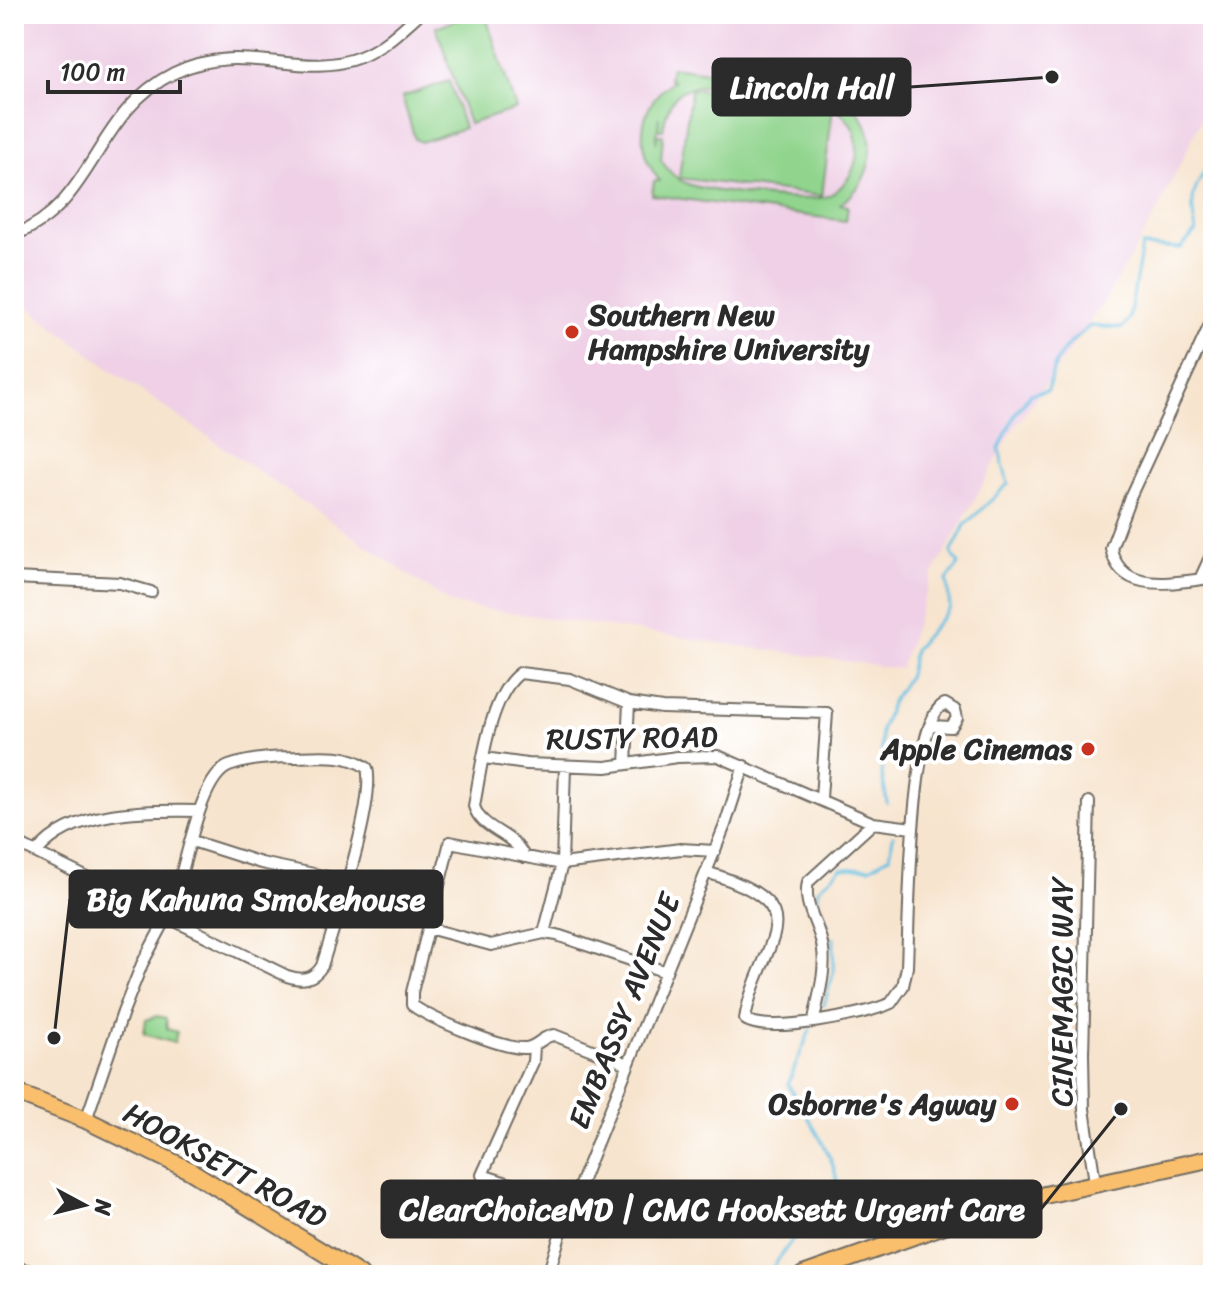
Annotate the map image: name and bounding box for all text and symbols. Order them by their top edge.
scale bar [48,44,180,94]
text: 100 m [60,51,125,93]
callout: Lincoln Hall [713,59,910,115]
text: Lincoln Hall [730,59,896,116]
place label: Southern New Hampshire University [587,288,871,376]
marker: Southern New Hampshire University [563,323,581,341]
street label: RUSTY ROAD [546,710,718,766]
place label: Apple Cinemas [879,722,1073,776]
marker: Apple Cinemas [1079,740,1097,758]
callout: Big Kahuna Smokehouse [70,871,442,927]
text: Big Kahuna Smokehouse [87,871,426,928]
street label: CINEMAGIC WAY [1035,875,1089,1107]
street label: EMBASSY AVENUE [552,883,697,1137]
place label: Osborne's Agway [769,1077,997,1131]
street label: HOOKSETT ROAD [113,1087,337,1243]
marker: Osborne's Agway [1003,1095,1021,1113]
north arrow [44,1165,124,1245]
callout: ClearChoiceMD | CMC Hooksett Urgent Care [382,1181,1041,1237]
text: ClearChoiceMD | CMC Hooksett Urgent Care [398,1181,1025,1238]
text: N [83,1196,124,1218]

